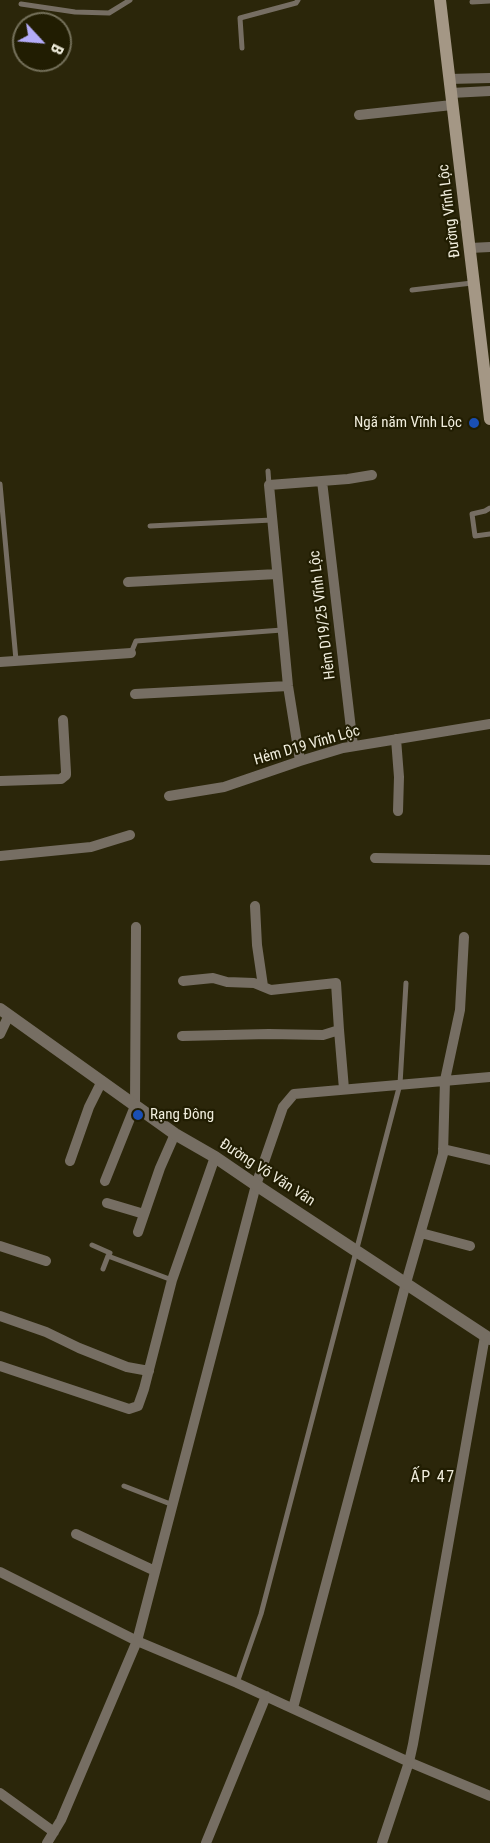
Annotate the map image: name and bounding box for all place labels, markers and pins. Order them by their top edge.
place label: Ngã năm Vĩnh Lộc [354,414,462,432]
marker: Ngã năm Vĩnh Lộc [467,416,481,430]
place label: Rạng Đông [150,1106,214,1124]
marker: Rạng Đông [131,1108,145,1122]

